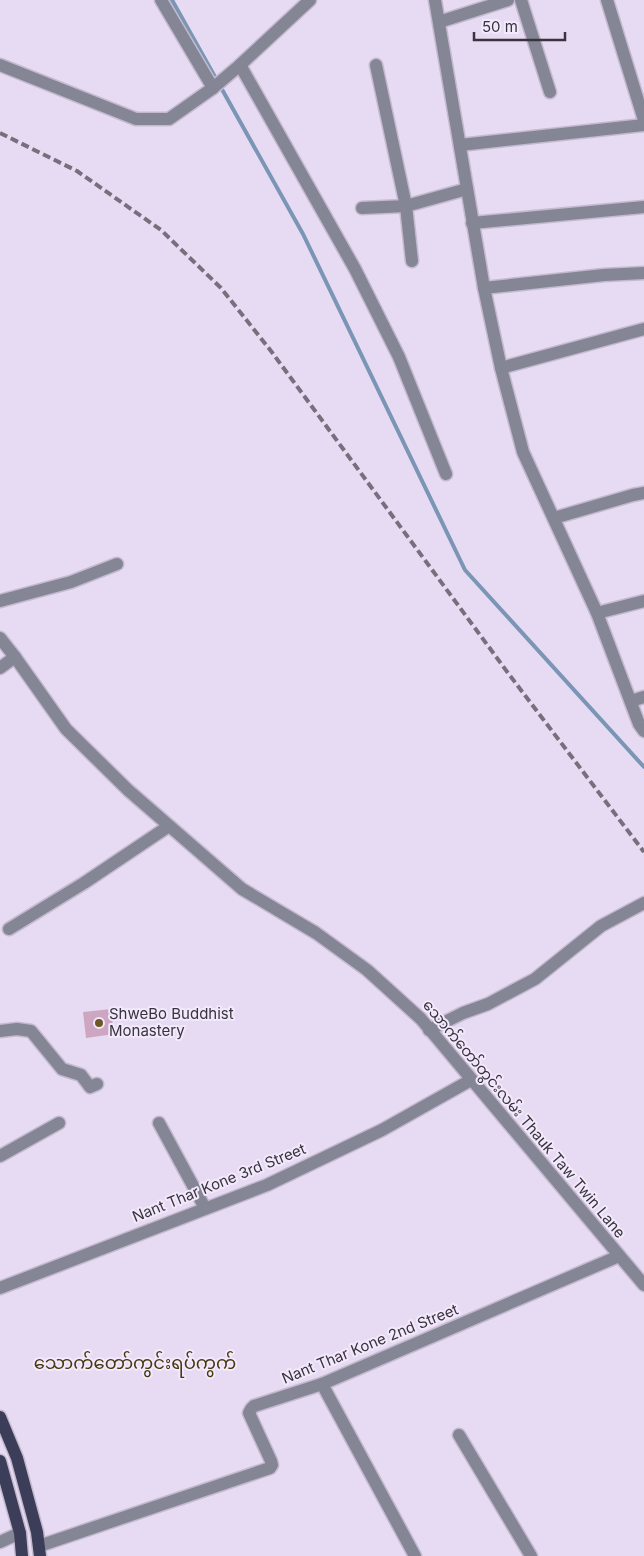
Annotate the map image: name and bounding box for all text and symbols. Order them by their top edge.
scale bar [474,10,565,42]
text: 50 m [482,17,518,36]
street label: သောက်တော်တွင်းလမ်း Thauk Taw Twin Lane [418,996,630,1243]
place label: ShweBo Buddhist Monastery [109,1004,234,1040]
marker: ShweBo Buddhist Monastery [93,1017,105,1029]
street label: Nant Thar Kone 3rd Street [129,1139,308,1226]
street label: Nant Thar Kone 2nd Street [279,1299,461,1388]
district label: သောက်တော်ကွင်းရပ်ကွက် [34,1350,236,1378]

